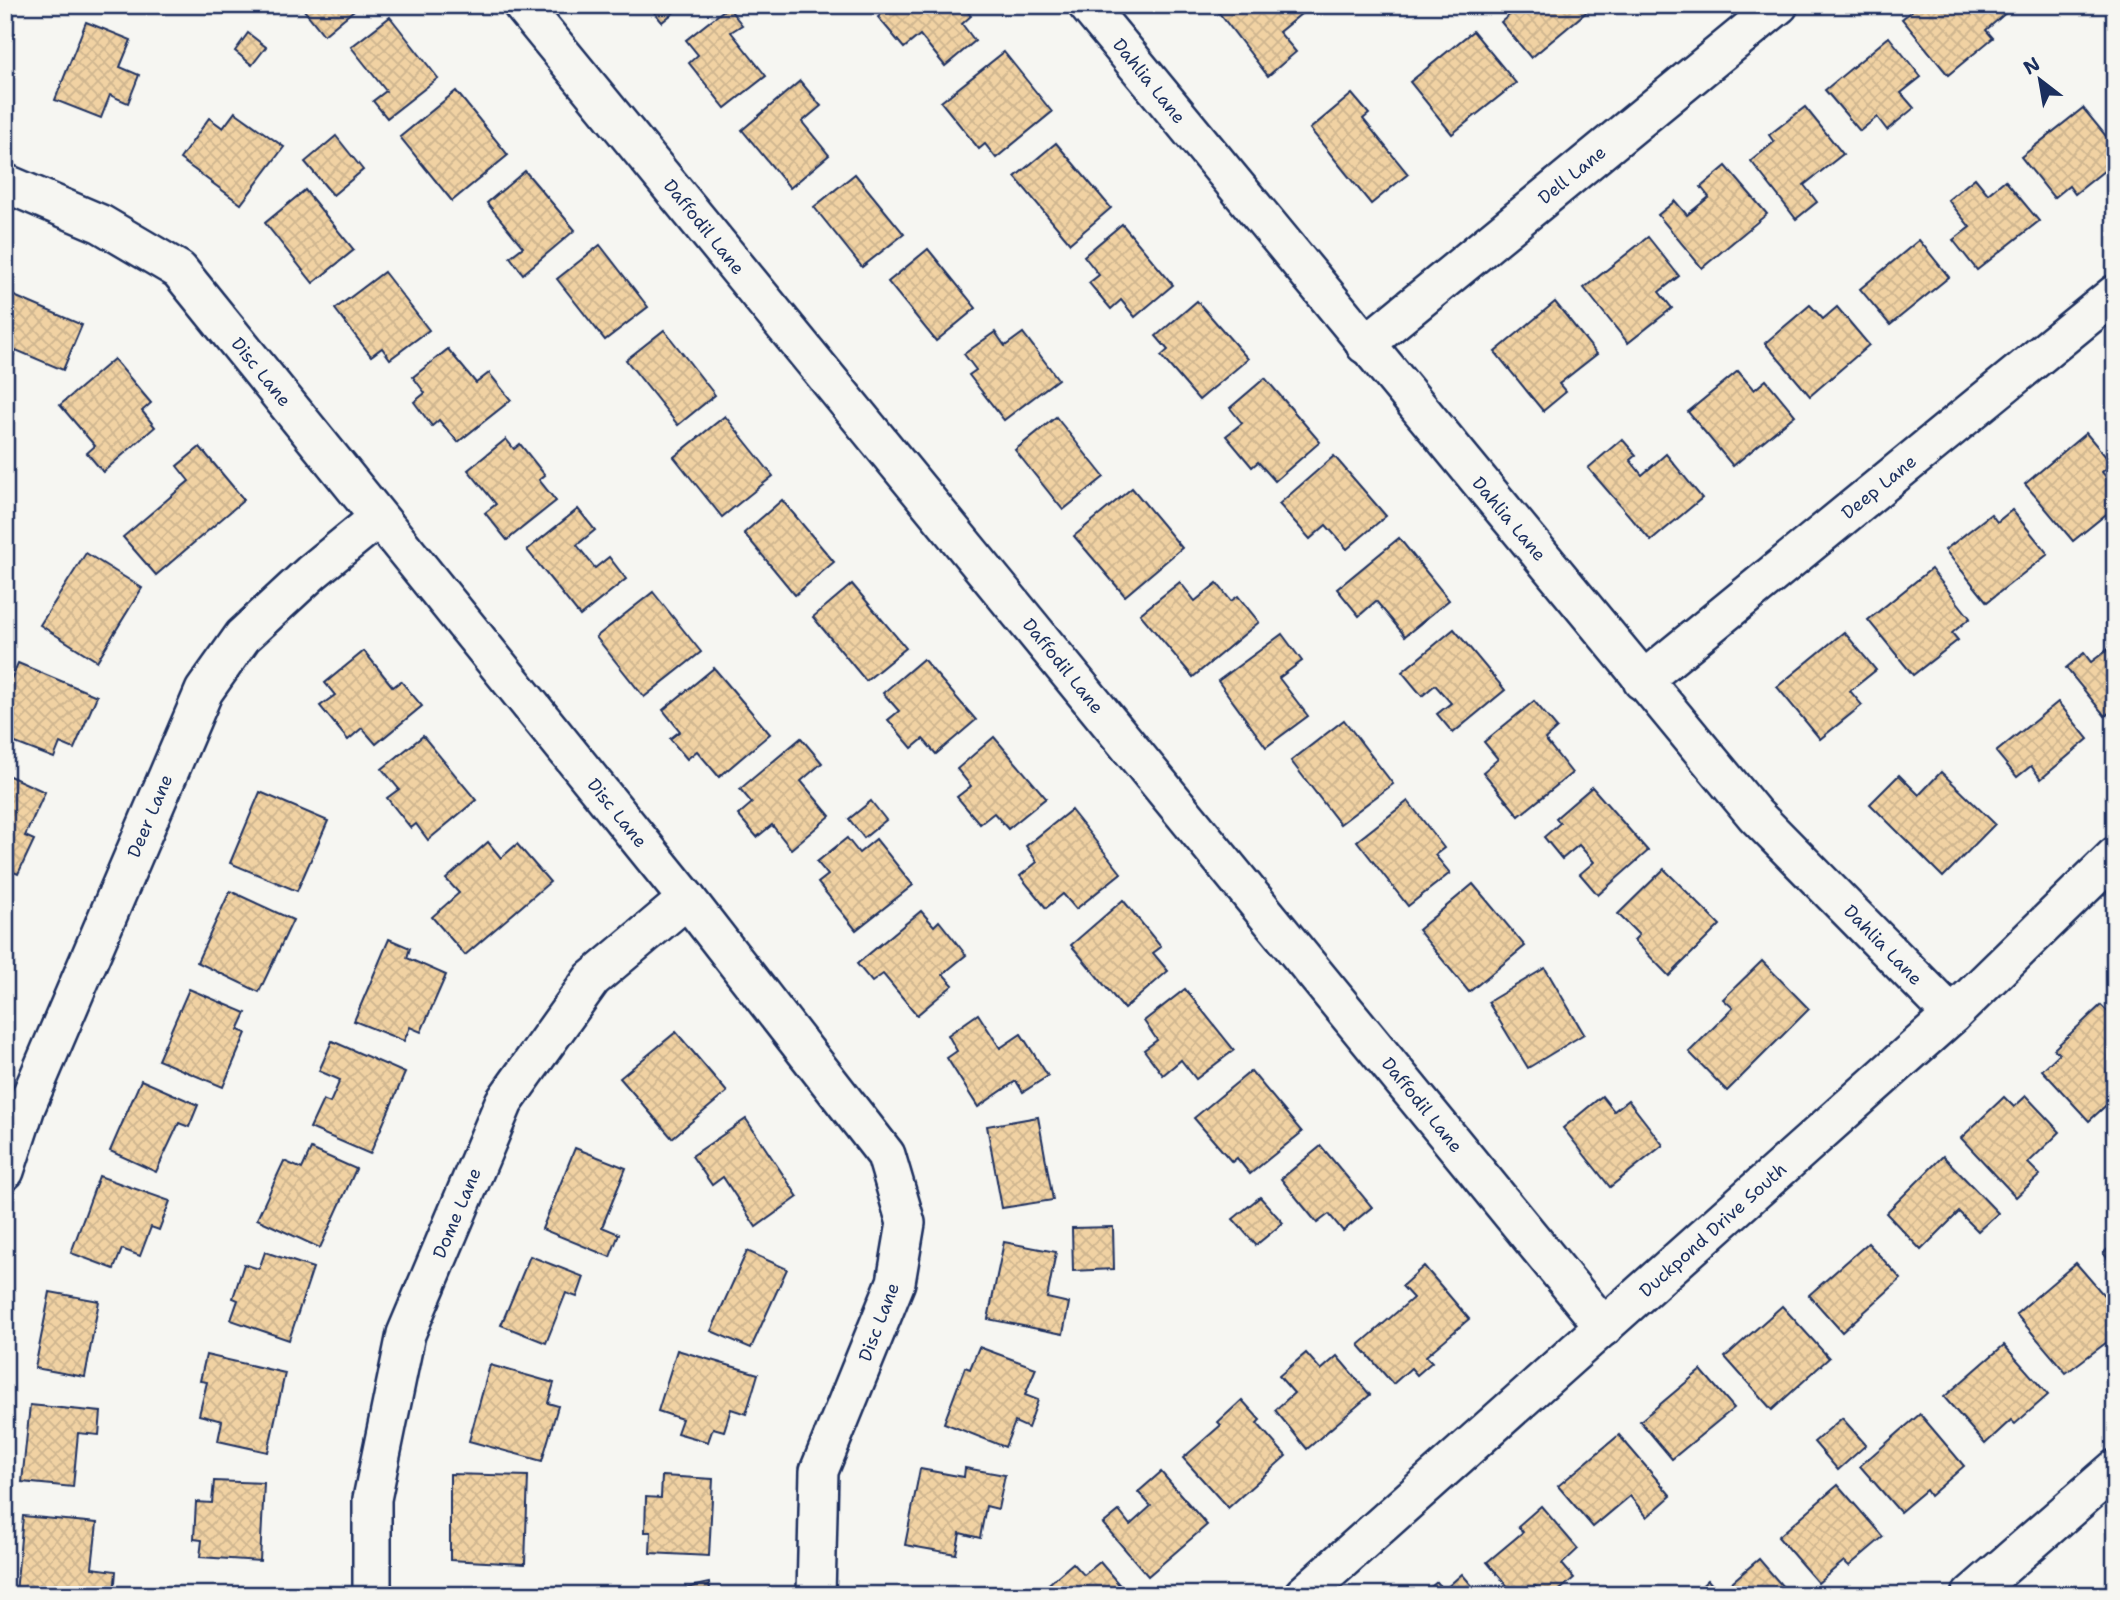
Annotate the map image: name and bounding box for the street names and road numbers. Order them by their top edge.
street label: Dahlia Lane [1107,33,1191,129]
street label: Dell Lane [1533,140,1611,210]
street label: Daffodil Lane [658,174,750,280]
street label: Disc Lane [226,332,296,412]
street label: Deep Lane [1836,449,1922,525]
street label: Dahlia Lane [1467,472,1551,566]
street label: Daffodil Lane [1017,613,1109,719]
street label: Deer Lane [122,771,178,861]
street label: Disc Lane [582,773,652,853]
street label: Dahlia Lane [1839,900,1927,990]
street label: Daffodil Lane [1376,1052,1468,1158]
street label: Duckpond Drive South [1634,1157,1792,1303]
street label: Dome Lane [427,1164,487,1262]
street label: Disc Lane [853,1279,905,1365]

